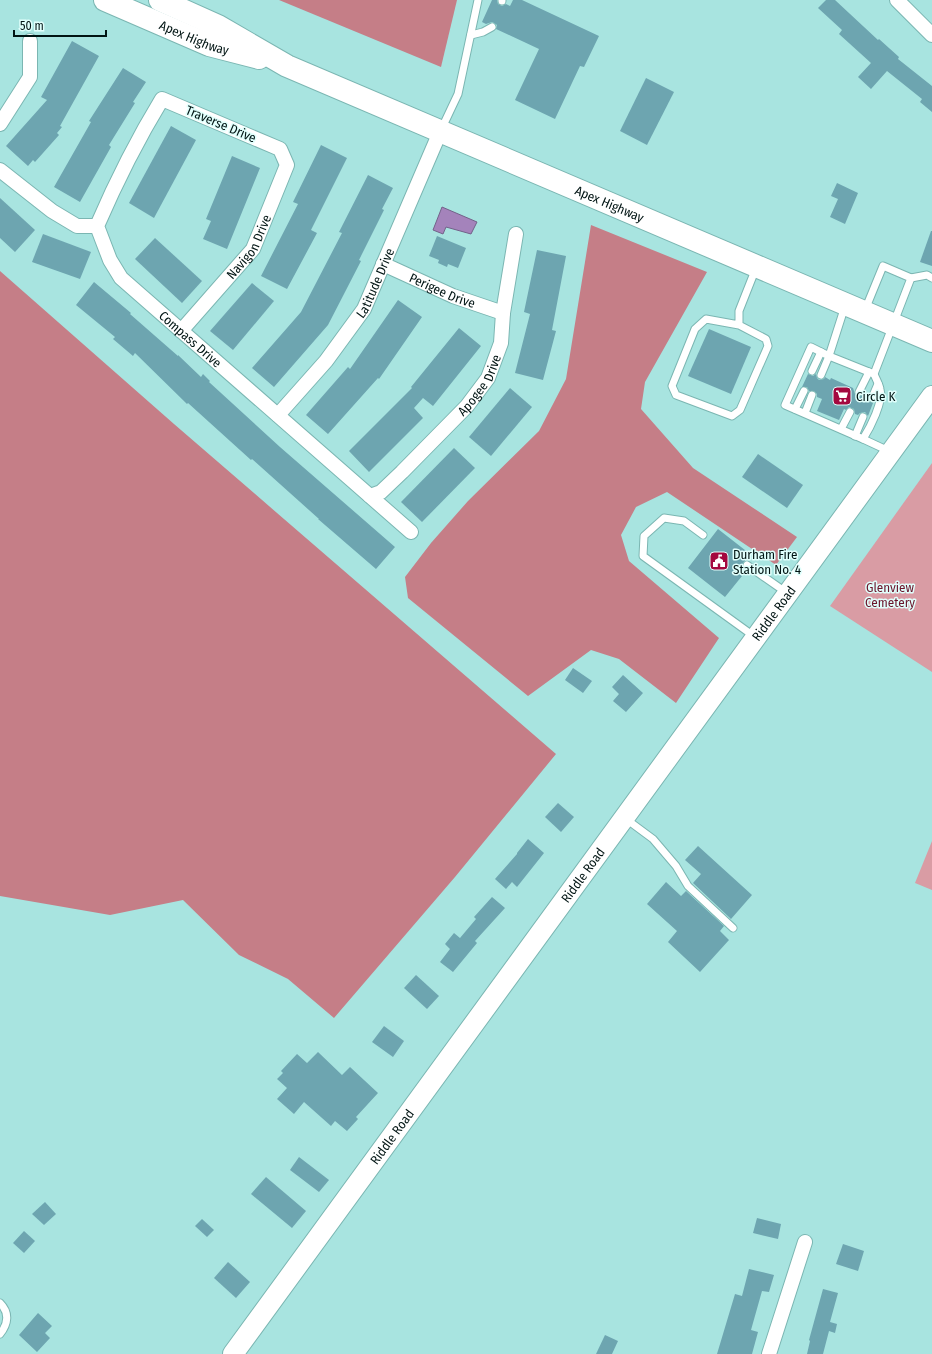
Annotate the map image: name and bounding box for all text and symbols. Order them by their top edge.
scale bar [14,12,106,38]
street label: Apex Highway [157,17,231,57]
text: 50 m [20,19,44,33]
street label: Traverse Drive [184,102,258,146]
street label: Apex Highway [573,182,646,225]
street label: Navigon Drive [223,212,274,282]
street label: Latitude Drive [353,246,397,321]
street label: Perigee Drive [407,270,477,311]
street label: Compass Drive [156,308,225,370]
street label: Apogee Drive [454,352,504,419]
supermarket icon: Circle K [831,385,853,407]
place label: Circle K [856,389,895,404]
place label: Durham Fire Station No. 4 [733,547,801,577]
public building icon: Durham Fire Station No. 4 [708,550,730,572]
park label: Glenview Cemetery [865,580,915,610]
street label: Riddle Road [749,583,798,644]
street label: Riddle Road [558,845,607,905]
street label: Riddle Road [367,1106,417,1167]

